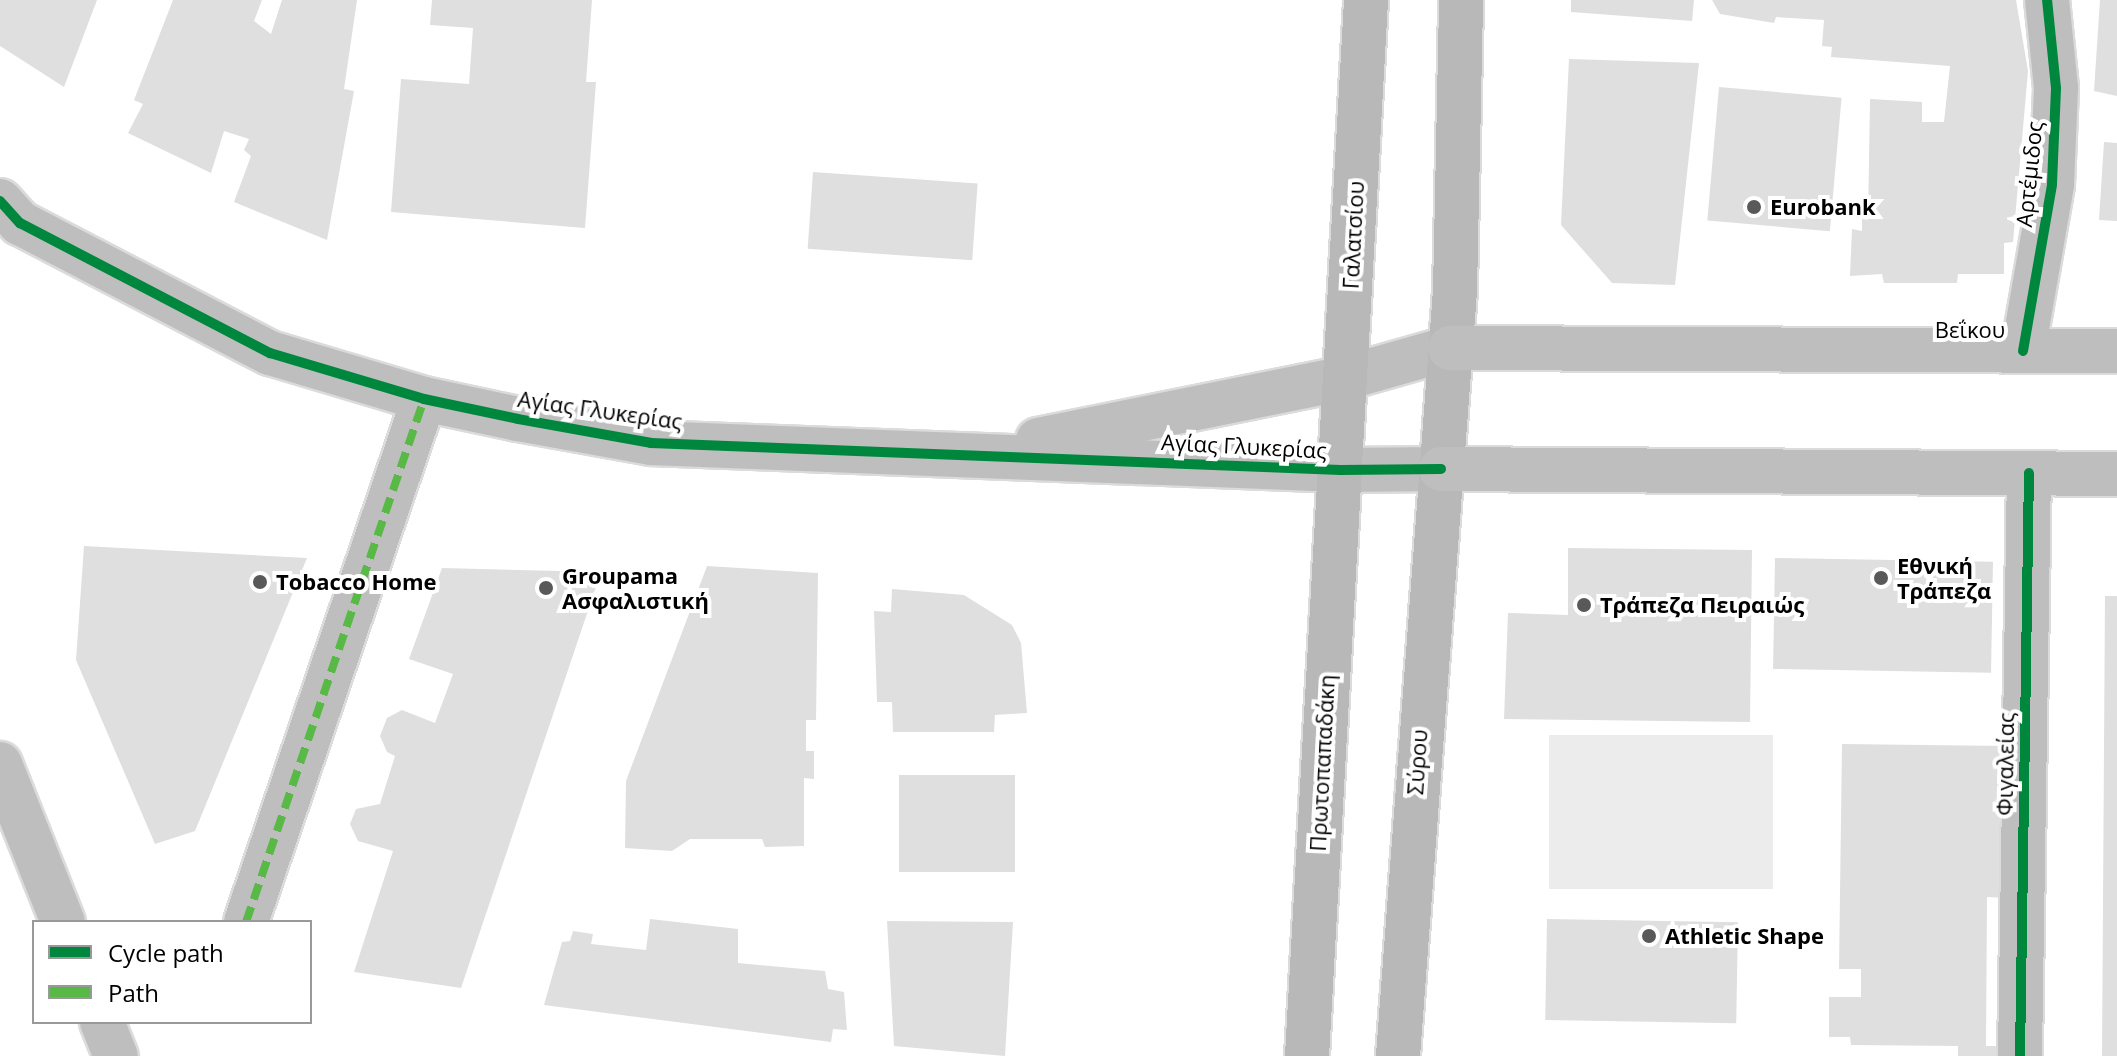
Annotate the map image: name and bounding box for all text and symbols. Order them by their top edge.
street label: Αρτέμιδος [2010,120,2048,228]
street label: Γαλατσίου [1337,180,1369,290]
place label: Eurobank [1770,194,1876,220]
marker: Eurobank [1745,198,1763,216]
street label: Βεΐκου [1935,317,2005,343]
street label: Αγίας Γλυκερίας [516,385,684,435]
street label: Αγίας Γλυκερίας [1161,428,1327,464]
place label: Εθνική Τράπεζα [1897,552,1991,604]
place label: Groupama Ασφαλιστική [562,562,709,614]
place label: Tobacco Home [276,569,437,595]
marker: Εθνική Τράπεζα [1872,569,1890,587]
marker: Tobacco Home [251,573,269,591]
marker: Groupama Ασφαλιστική [537,579,555,597]
place label: Τράπεζα Πειραιώς [1600,592,1804,618]
marker: Τράπεζα Πειραιώς [1575,596,1593,614]
street label: Πρωτοπαπαδάκη [1304,674,1340,852]
street label: Φιγαλείας [1991,712,2019,816]
street label: Σύρου [1402,728,1432,796]
legend [32,920,312,1024]
place label: Athletic Shape [1665,923,1824,949]
marker: Athletic Shape [1640,927,1658,945]
text: Cycle path [108,936,224,969]
text: Path [108,976,159,1009]

